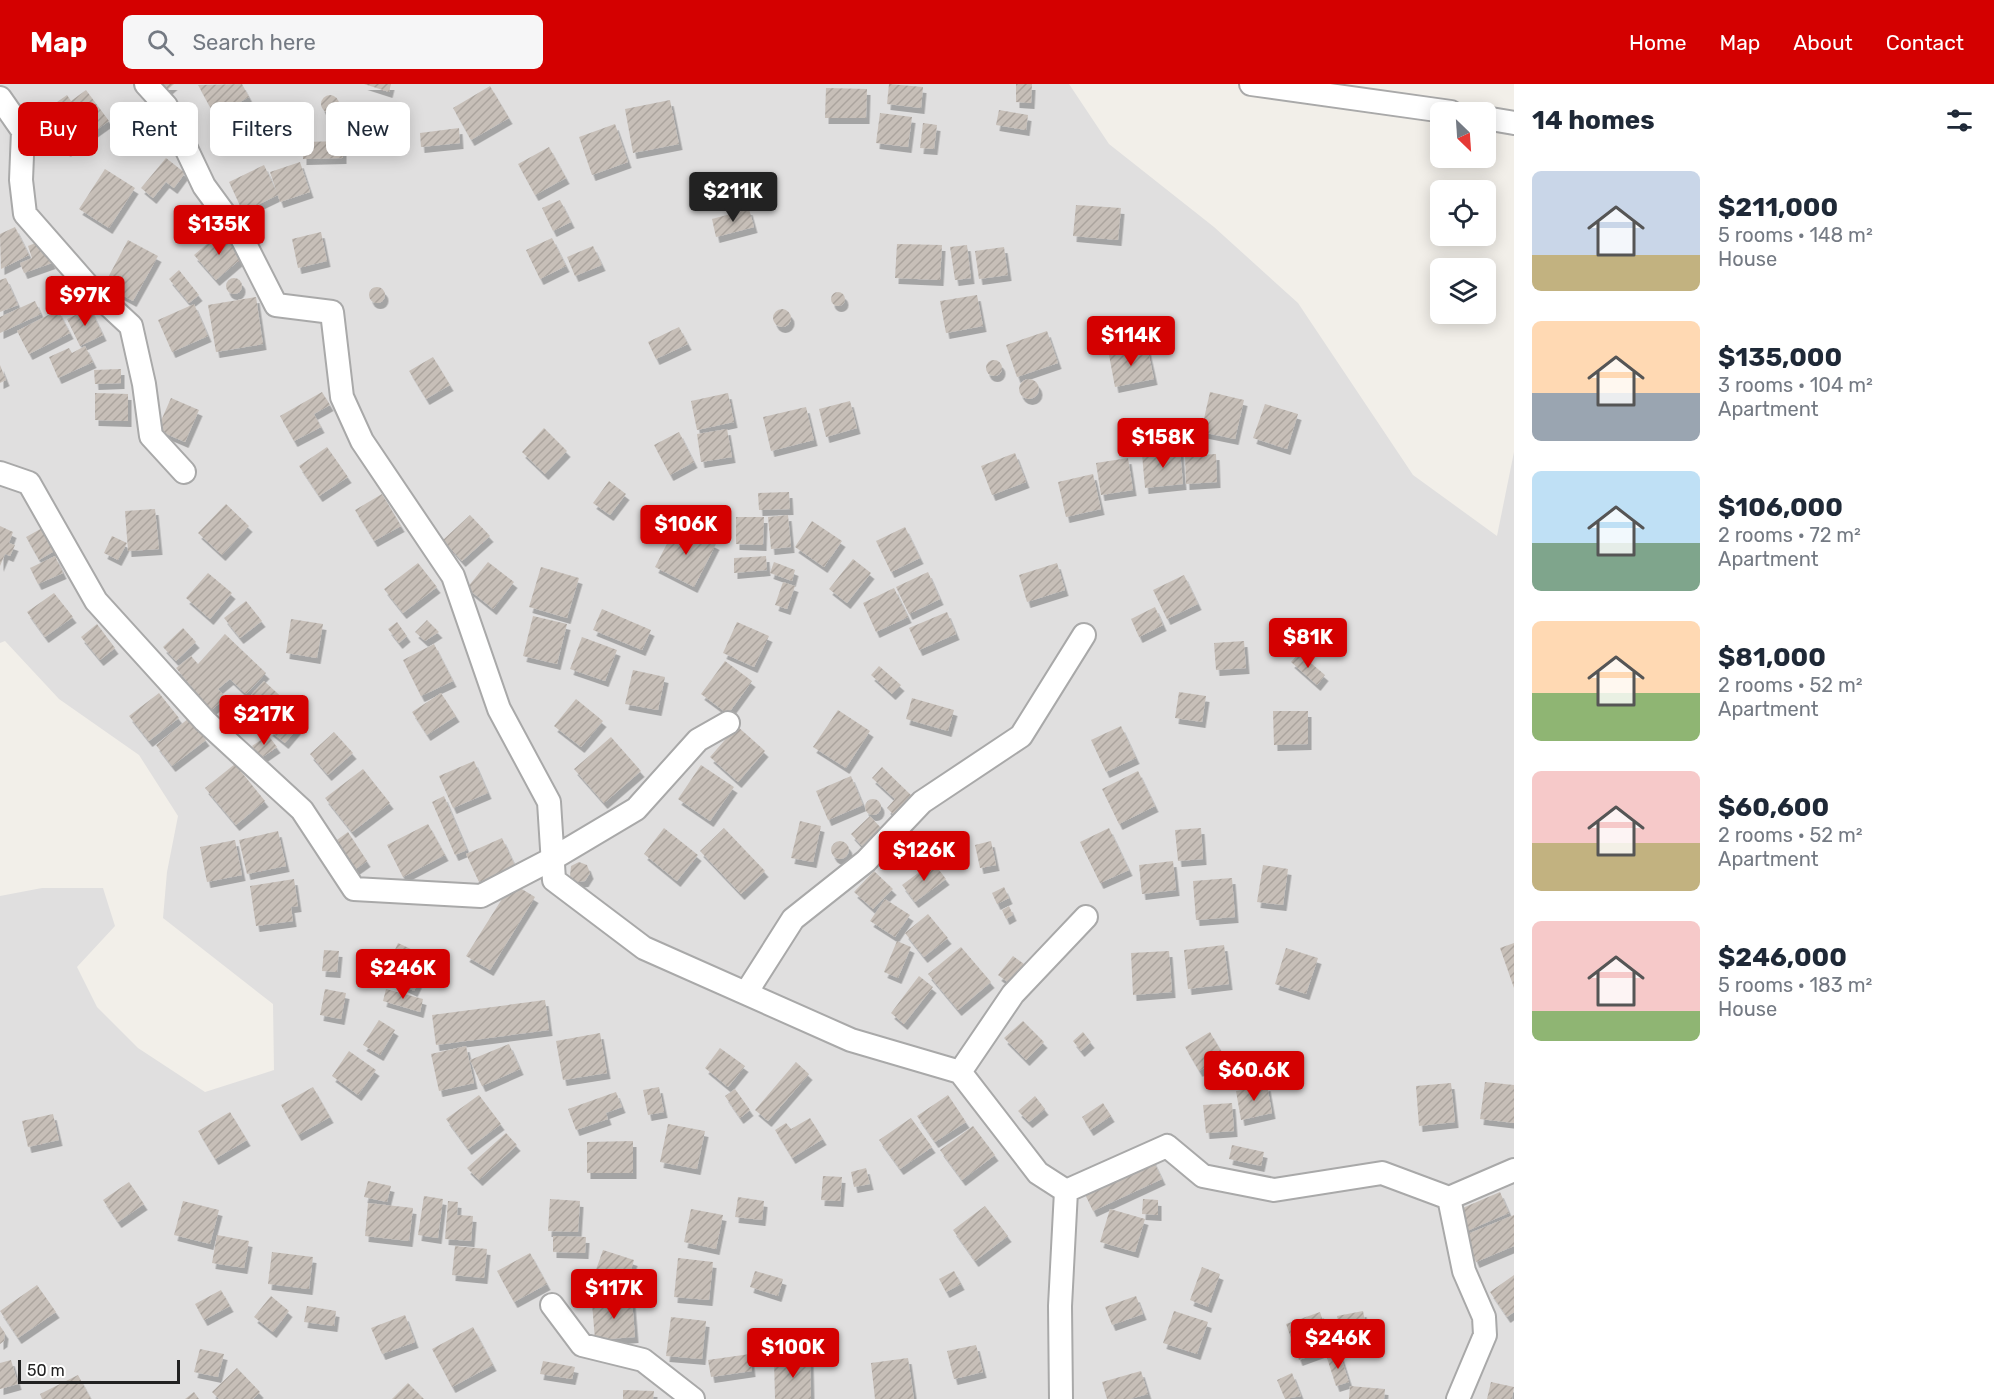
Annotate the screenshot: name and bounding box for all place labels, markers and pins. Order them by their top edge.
pin: $211K [691,172,775,223]
pin: $135K [177,205,261,256]
pin: $97K [49,276,121,327]
pin: $114K [1089,316,1173,367]
pin: $158K [1121,418,1205,469]
pin: $106K [644,505,728,556]
pin: $81K [1272,618,1344,669]
pin: $217K [222,695,306,746]
pin: $126K [882,831,966,882]
pin: $246K [361,949,445,1000]
pin: $60.6K [1205,1051,1303,1102]
pin: $117K [572,1269,656,1320]
pin: $246K [1296,1319,1380,1370]
pin: $100K [751,1328,835,1379]

